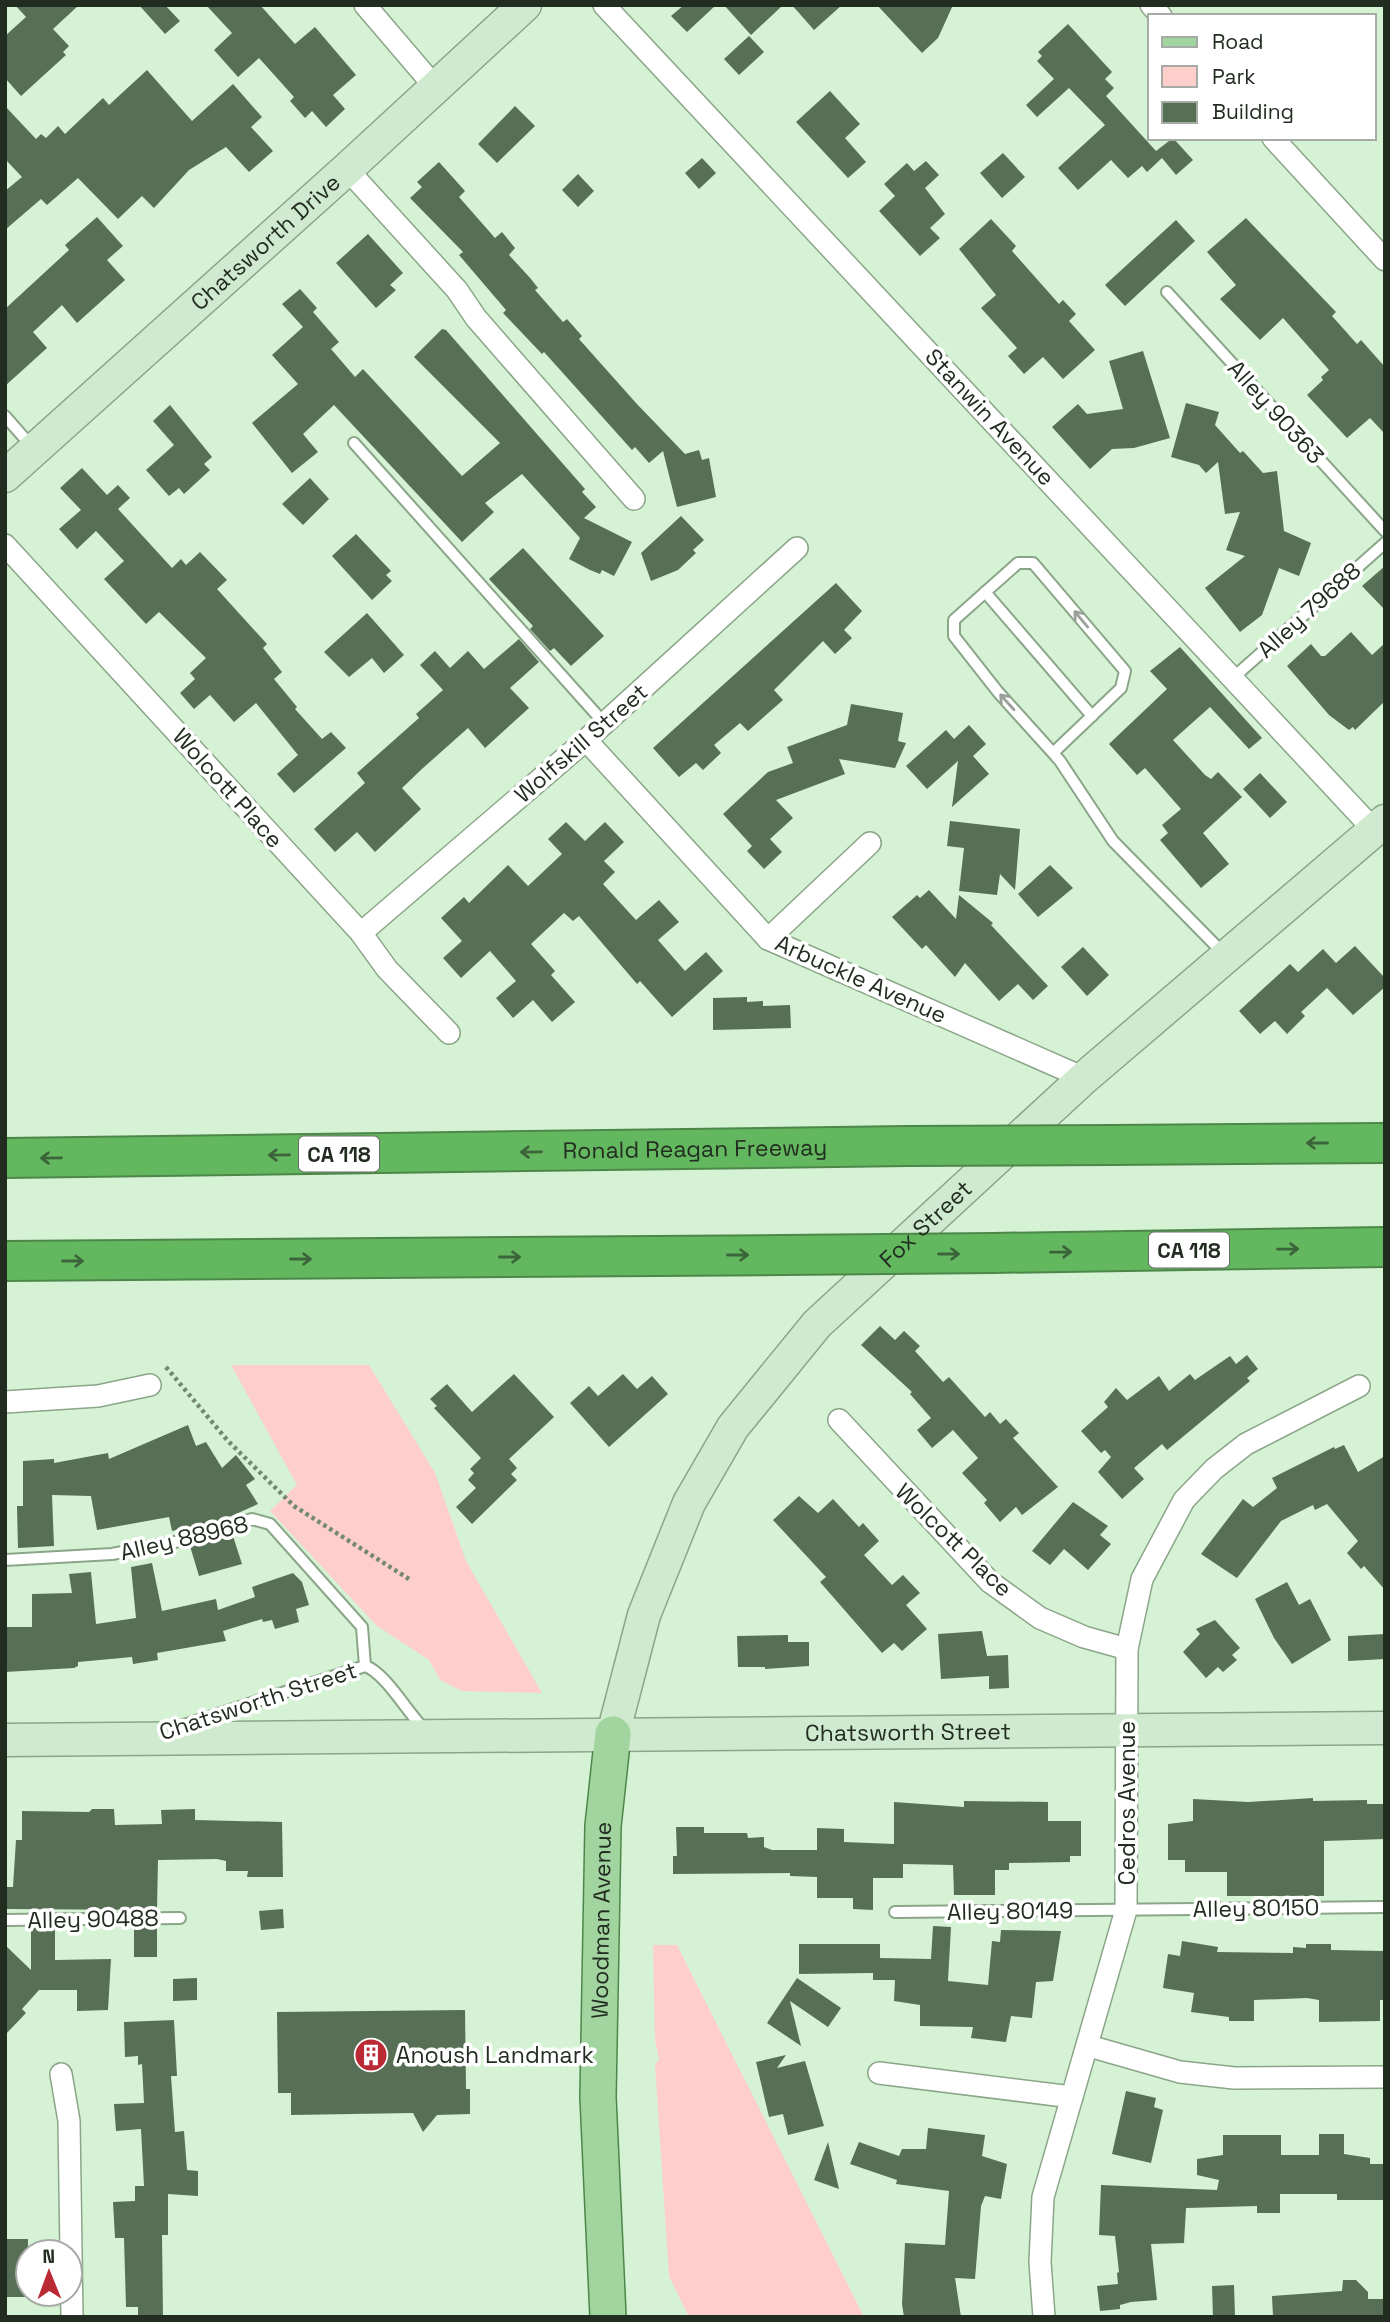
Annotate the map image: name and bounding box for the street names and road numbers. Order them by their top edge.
street label: Chatsworth Drive [184,167,346,317]
street label: Stanwin Avenue [919,342,1061,492]
street label: Alley 90363 [1221,354,1331,470]
street label: Alley 79688 [1251,556,1367,664]
street label: Wolfskill Street [508,677,654,809]
street label: Wolcott Place [166,722,290,854]
street label: Arbuckle Avenue [771,928,951,1030]
street label: Ronald Reagan Freeway [562,1132,827,1166]
road number: CA 118 [299,1136,379,1172]
street label: Fox Street [873,1174,978,1274]
road number: CA 118 [1149,1232,1229,1268]
street label: Wolcott Place [889,1477,1019,1603]
street label: Alley 88968 [117,1509,251,1567]
street label: Chatsworth Street [155,1655,361,1747]
street label: Chatsworth Street [805,1716,1011,1748]
street label: Cedros Avenue [1112,1721,1142,1885]
street label: Woodman Avenue [584,1821,618,2019]
street label: Alley 80150 [1192,1892,1320,1924]
street label: Alley 80149 [946,1895,1074,1927]
street label: Alley 90488 [27,1903,159,1935]

